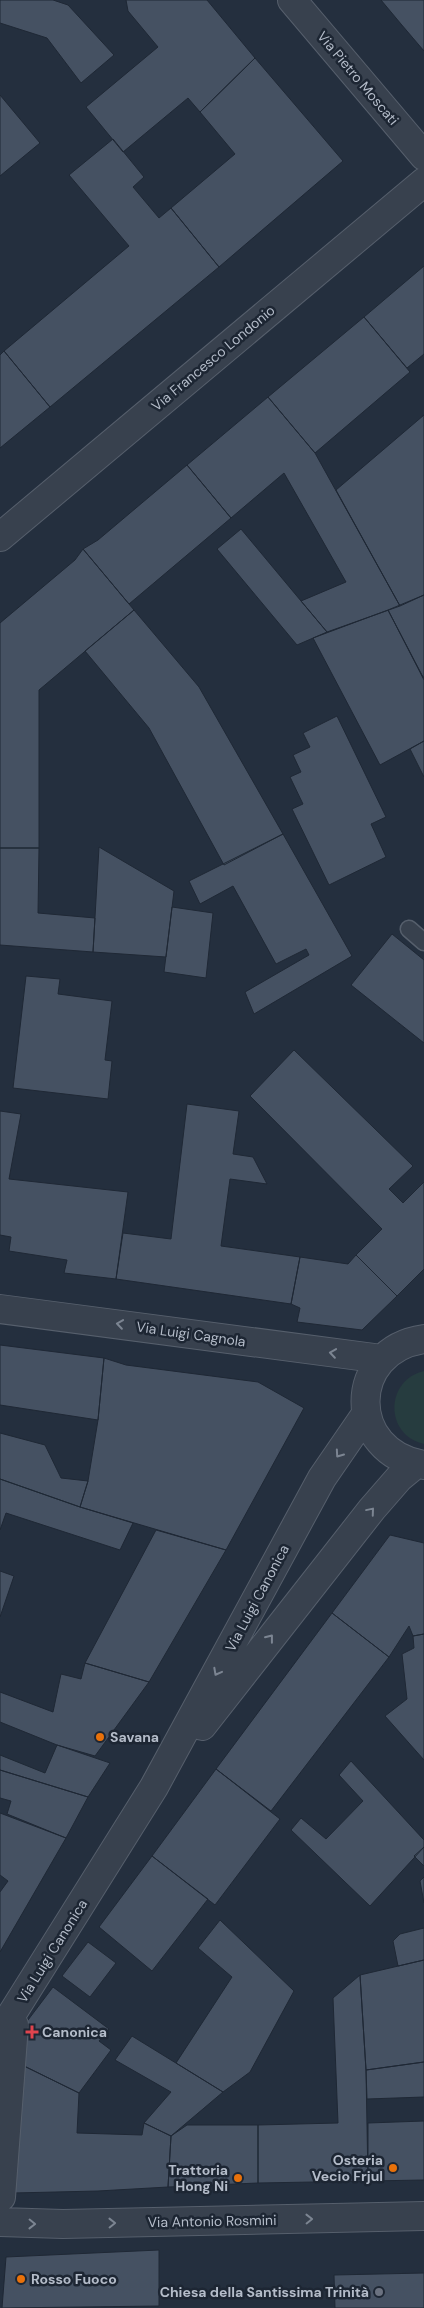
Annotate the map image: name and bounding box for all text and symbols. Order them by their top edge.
street label: Via Pietro Moscati [313,27,403,129]
street label: Via Francesco Londonio [148,301,278,415]
street label: Via Luigi Cagnola [135,1317,247,1351]
one-way arrow [116,1320,125,1330]
one-way arrow [329,1348,338,1358]
one-way arrow [336,1448,345,1458]
one-way arrow [365,1507,374,1516]
street label: Via Luigi Canonica [221,1541,293,1655]
one-way arrow [265,1635,274,1644]
one-way arrow [213,1666,223,1675]
place label: Savana [110,1728,159,1746]
marker: Savana [94,1731,106,1743]
street label: Via Luigi Canonica [13,1896,91,2006]
place label: Canonica [42,2023,107,2041]
marker: Canonica [26,2026,38,2038]
place label: Osteria Vecio Frjul [312,2151,383,2185]
place label: Trattoria Hong Ni [168,2161,228,2195]
marker: Osteria Vecio Frjul [387,2162,399,2174]
marker: Trattoria Hong Ni [232,2172,244,2184]
street label: Via Antonio Rosmini [147,2211,277,2231]
one-way arrow [306,2213,314,2224]
one-way arrow [108,2218,116,2228]
one-way arrow [28,2219,36,2229]
place label: Rosso Fuoco [31,2270,117,2288]
marker: Rosso Fuoco [15,2273,27,2285]
place label: Chiesa della Santissima Trinità [160,2283,369,2301]
marker: Chiesa della Santissima Trinità [373,2286,385,2298]

